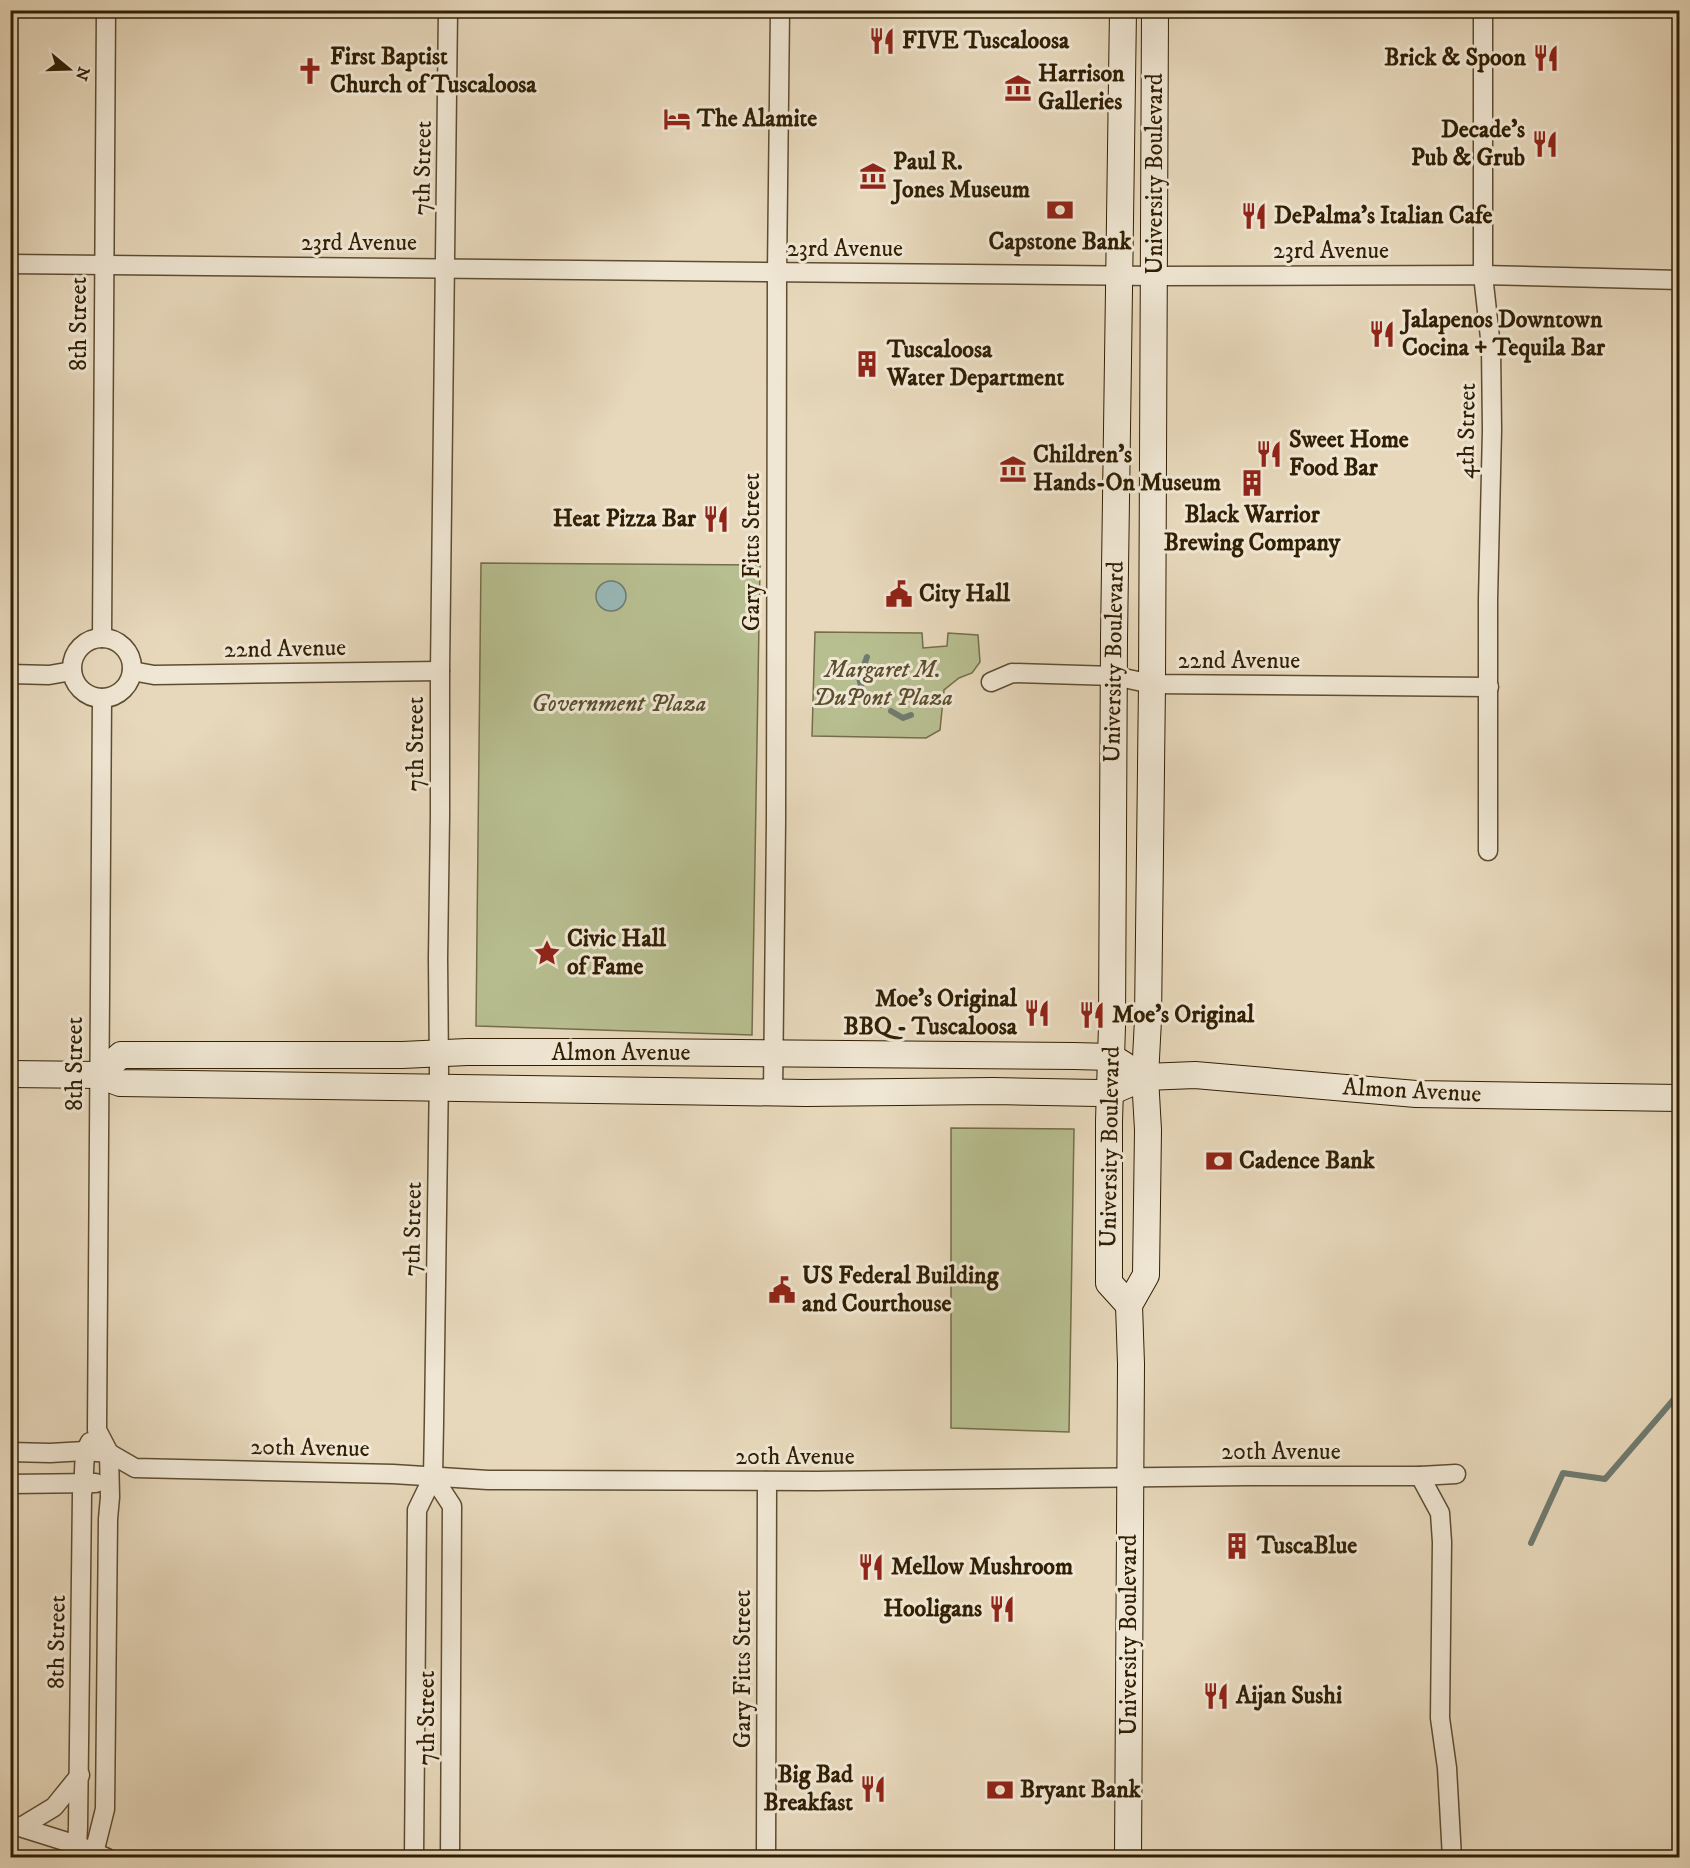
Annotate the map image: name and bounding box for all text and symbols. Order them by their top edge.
restaurant icon: FIVE Tuscaloosa [867,26,897,56]
place label: FIVE Tuscaloosa [902,26,1070,56]
north arrow [39,39,99,99]
place label: First Baptist Church of Tuscaloosa [330,42,537,100]
place label: Brick & Spoon [1384,43,1526,73]
restaurant icon: Brick & Spoon [1531,43,1561,73]
church icon: First Baptist Church of Tuscaloosa [295,56,325,86]
place label: Harrison Galleries [1038,59,1125,117]
text: N [71,64,94,83]
museum icon: Harrison Galleries [1003,73,1033,103]
street label: University Boulevard [1140,73,1170,275]
hotel icon: The Alamite [662,104,692,134]
place label: The Alamite [696,104,817,134]
place label: Decade's Pub & Grub [1411,115,1525,173]
street label: 7th Street [407,120,439,216]
restaurant icon: Decade's Pub & Grub [1530,129,1560,159]
place label: Paul R. Jones Museum [890,147,1030,205]
museum icon: Paul R. Jones Museum [858,161,888,191]
bank icon: Capstone Bank [1045,195,1075,225]
restaurant icon: DePalma's Italian Cafe [1239,201,1269,231]
place label: DePalma's Italian Cafe [1274,201,1492,231]
place label: Capstone Bank [989,227,1133,257]
street label: 23rd Avenue [301,228,417,258]
street label: 23rd Avenue [787,234,903,264]
street label: 23rd Avenue [1273,236,1389,266]
street label: 8th Street [64,277,94,371]
place label: Jalapenos Downtown Cocina + Tequila Bar [1399,305,1606,363]
restaurant icon: Jalapenos Downtown Cocina + Tequila Bar [1367,319,1397,349]
place label: Tuscaloosa Water Department [886,335,1064,393]
building icon: Tuscaloosa Water Department [852,349,882,379]
street label: 4th Street [1451,382,1483,479]
place label: Sweet Home Food Bar [1289,425,1409,483]
restaurant icon: Sweet Home Food Bar [1254,439,1284,469]
place label: Children's Hands-On Museum [1033,440,1221,498]
museum icon: Children's Hands-On Museum [998,454,1028,484]
building icon: Black Warrior Brewing Company [1237,468,1267,498]
street label: Gary Fitts Street [737,472,767,631]
place label: Black Warrior Brewing Company [1164,500,1341,558]
place label: Heat Pizza Bar [553,504,697,534]
restaurant icon: Heat Pizza Bar [701,504,731,534]
street label: University Boulevard [1097,561,1131,763]
public building icon: City Hall [884,579,914,609]
place label: City Hall [919,579,1011,609]
street label: 22nd Avenue [224,633,346,665]
street label: 22nd Avenue [1178,646,1300,676]
park label: Margaret M. DuPont Plaza [813,655,953,713]
park label: Government Plaza [532,689,706,719]
street label: 7th Street [401,696,431,791]
place label: Civic Hall of Fame [567,924,667,982]
place icon: Civic Hall of Fame [532,938,562,968]
place label: Moe's Original BBQ - Tuscaloosa [844,984,1018,1042]
restaurant icon: Moe's Original BBQ - Tuscaloosa [1022,998,1052,1028]
restaurant icon: Moe's Original [1077,1000,1107,1030]
place label: Moe's Original [1112,1000,1255,1030]
street label: 8th Street [60,1017,90,1111]
street label: Almon Avenue [552,1038,691,1068]
street label: University Boulevard [1093,1046,1127,1248]
street label: Almon Avenue [1342,1072,1482,1110]
bank icon: Cadence Bank [1204,1146,1234,1176]
place label: Cadence Bank [1239,1146,1376,1176]
street label: 7th Street [397,1181,429,1277]
place label: US Federal Building and Courthouse [802,1261,1000,1319]
public building icon: US Federal Building and Courthouse [767,1275,797,1305]
street label: 20th Avenue [250,1432,370,1464]
street label: 20th Avenue [1221,1437,1341,1467]
street label: 20th Avenue [735,1442,855,1472]
building icon: TuscaBlue [1222,1531,1252,1561]
place label: TuscaBlue [1256,1531,1357,1561]
street label: University Boulevard [1114,1534,1144,1736]
restaurant icon: Mellow Mushroom [856,1552,886,1582]
place label: Mellow Mushroom [891,1552,1073,1582]
street label: Gary Fitts Street [728,1589,758,1748]
street label: 8th Street [41,1594,73,1689]
place label: Hooligans [883,1594,982,1624]
restaurant icon: Hooligans [987,1594,1017,1624]
street label: 7th Street [412,1670,442,1765]
restaurant icon: Aijan Sushi [1201,1681,1231,1711]
place label: Aijan Sushi [1235,1681,1342,1711]
place label: Big Bad Breakfast [763,1760,854,1818]
restaurant icon: Big Bad Breakfast [858,1774,888,1804]
bank icon: Bryant Bank [985,1775,1015,1805]
place label: Bryant Bank [1020,1775,1142,1805]

